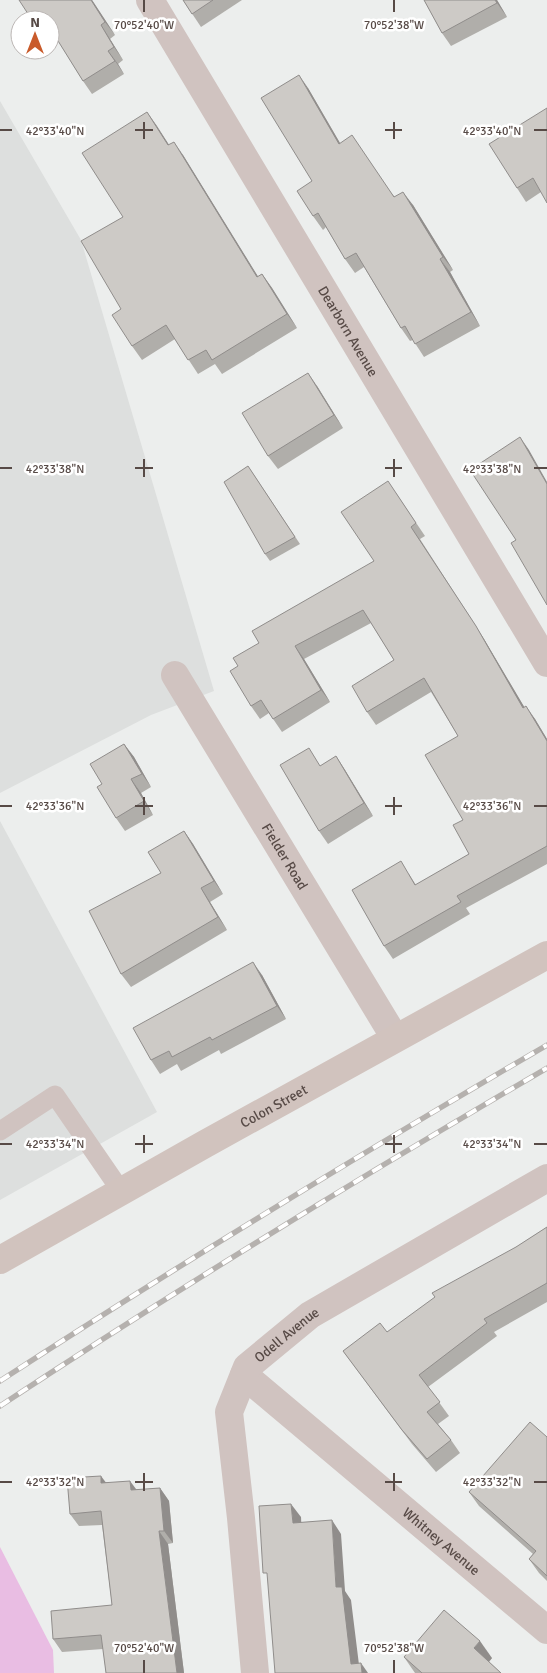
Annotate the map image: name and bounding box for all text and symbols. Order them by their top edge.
north arrow [10,10,60,60]
text: N [30,14,40,31]
text: 70°52'40"W [114,18,174,33]
text: 70°52'38"W [364,18,424,33]
text: 42°33'40"N [26,124,84,139]
text: 42°33'40"N [463,124,521,139]
street label: Dearborn Avenue [314,283,382,380]
text: 42°33'38"N [26,462,84,477]
text: 42°33'38"N [463,462,521,477]
text: 42°33'36"N [26,799,84,814]
text: 42°33'36"N [463,799,521,814]
street label: Fielder Road [258,820,311,893]
street label: Colon Street [237,1081,311,1132]
text: 42°33'34"N [26,1137,84,1152]
text: 42°33'34"N [463,1137,521,1152]
street label: Odell Avenue [251,1304,322,1366]
text: 42°33'32"N [26,1475,84,1490]
text: 42°33'32"N [463,1475,521,1490]
street label: Whitney Avenue [399,1504,483,1579]
text: 70°52'40"W [114,1641,174,1656]
text: 70°52'38"W [364,1641,424,1656]

